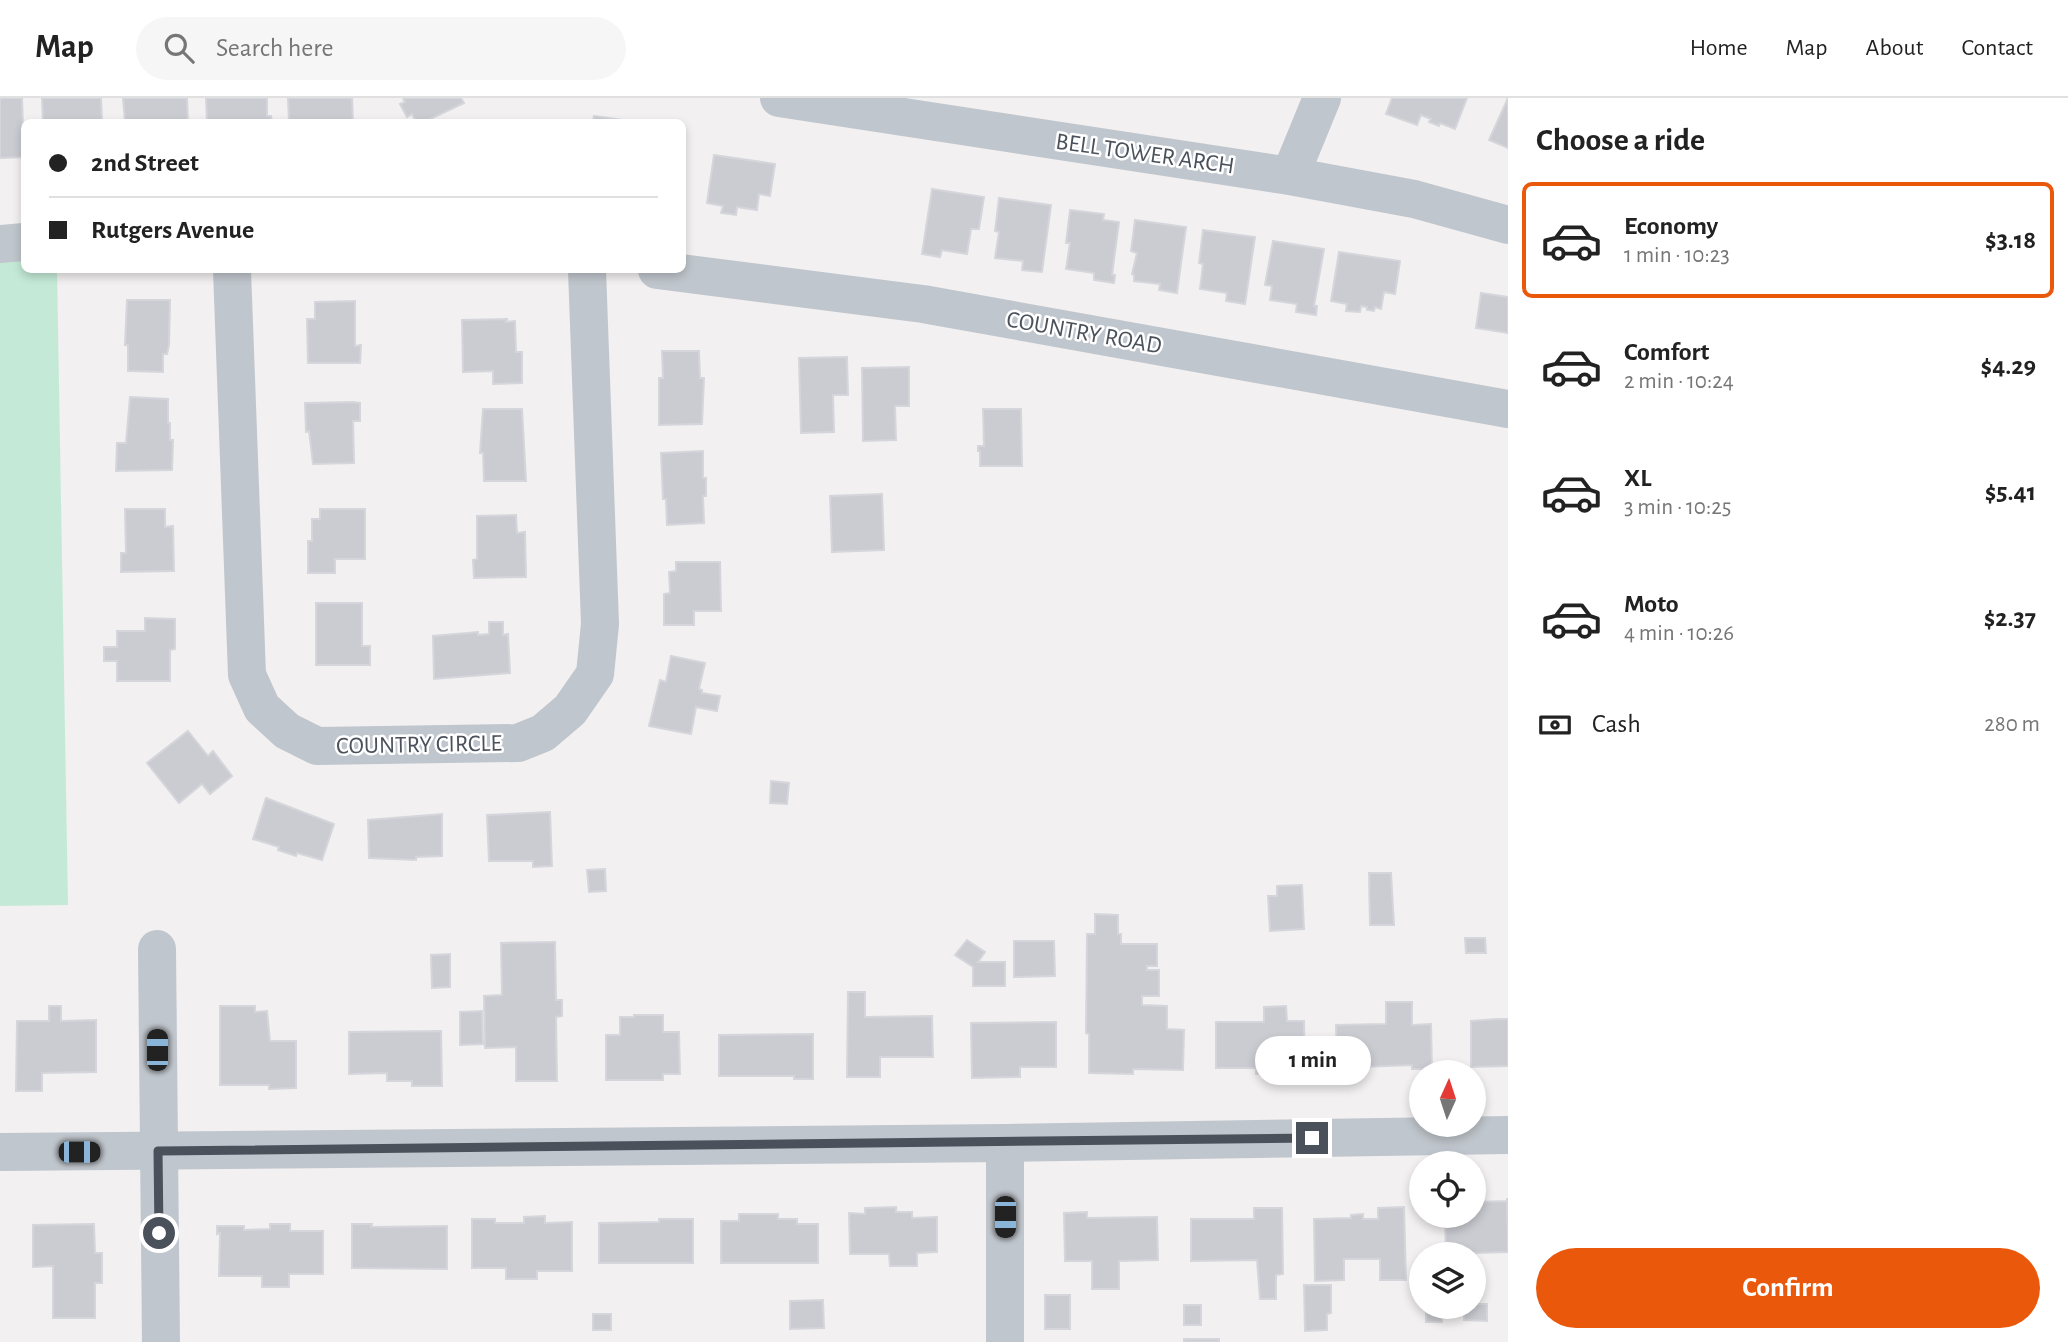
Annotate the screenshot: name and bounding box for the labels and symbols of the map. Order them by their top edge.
street label: BELL TOWER ARCH [1054,130,1236,178]
street label: COUNTRY ROAD [1005,308,1163,358]
street label: COUNTRY CIRCLE [336,732,503,758]
car [147,1029,168,1071]
callout: 1 min [1254,1037,1370,1086]
north arrow [1409,1060,1486,1138]
route end [1296,1122,1328,1154]
car [59,1142,101,1163]
car [995,1196,1016,1238]
route start [143,1217,175,1249]

